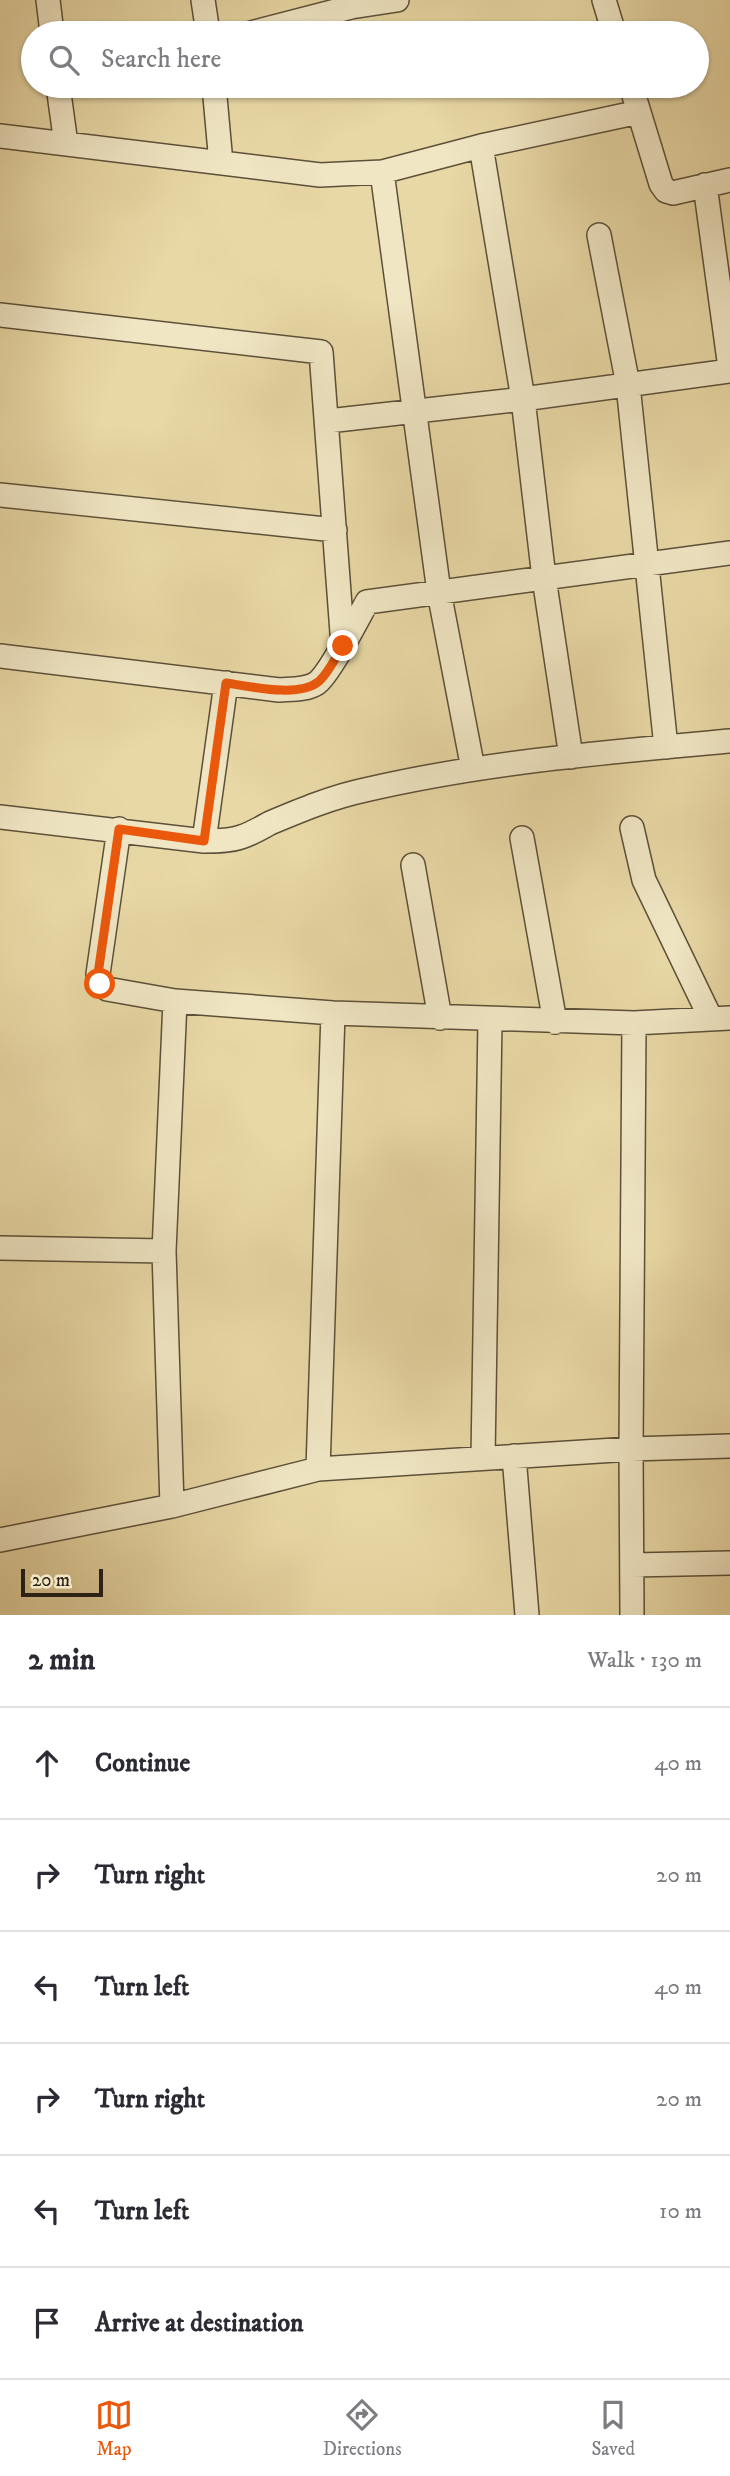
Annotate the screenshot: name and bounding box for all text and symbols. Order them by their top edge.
search box [21,21,709,98]
icon: search [45,41,83,79]
text: Search here [101,43,221,76]
route end [327,630,358,661]
route start [84,968,115,999]
scale bar [21,1566,103,1598]
text: 20 m [32,1569,70,1592]
text: 2 min [28,1642,95,1679]
text: Walk · 130 m [587,1646,702,1675]
icon: ahead [28,1744,66,1782]
text: Continue [95,1747,190,1780]
text: 40 m [654,1749,702,1778]
icon: right [28,1856,66,1894]
text: Turn right [95,1859,205,1892]
text: 20 m [656,1861,702,1890]
icon: left [28,1968,66,2006]
text: Turn left [95,1971,189,2004]
text: 40 m [654,1973,702,2002]
icon: right [28,2080,66,2118]
text: Turn right [95,2083,205,2116]
text: 20 m [656,2085,702,2114]
icon: left [28,2192,66,2230]
text: Turn left [95,2195,189,2228]
text: 10 m [659,2197,702,2226]
icon: arrive [28,2304,66,2342]
text: Arrive at destination [95,2307,304,2340]
tab: Map [95,2396,133,2461]
tab: Directions [323,2396,402,2461]
tab: Saved [591,2396,635,2461]

